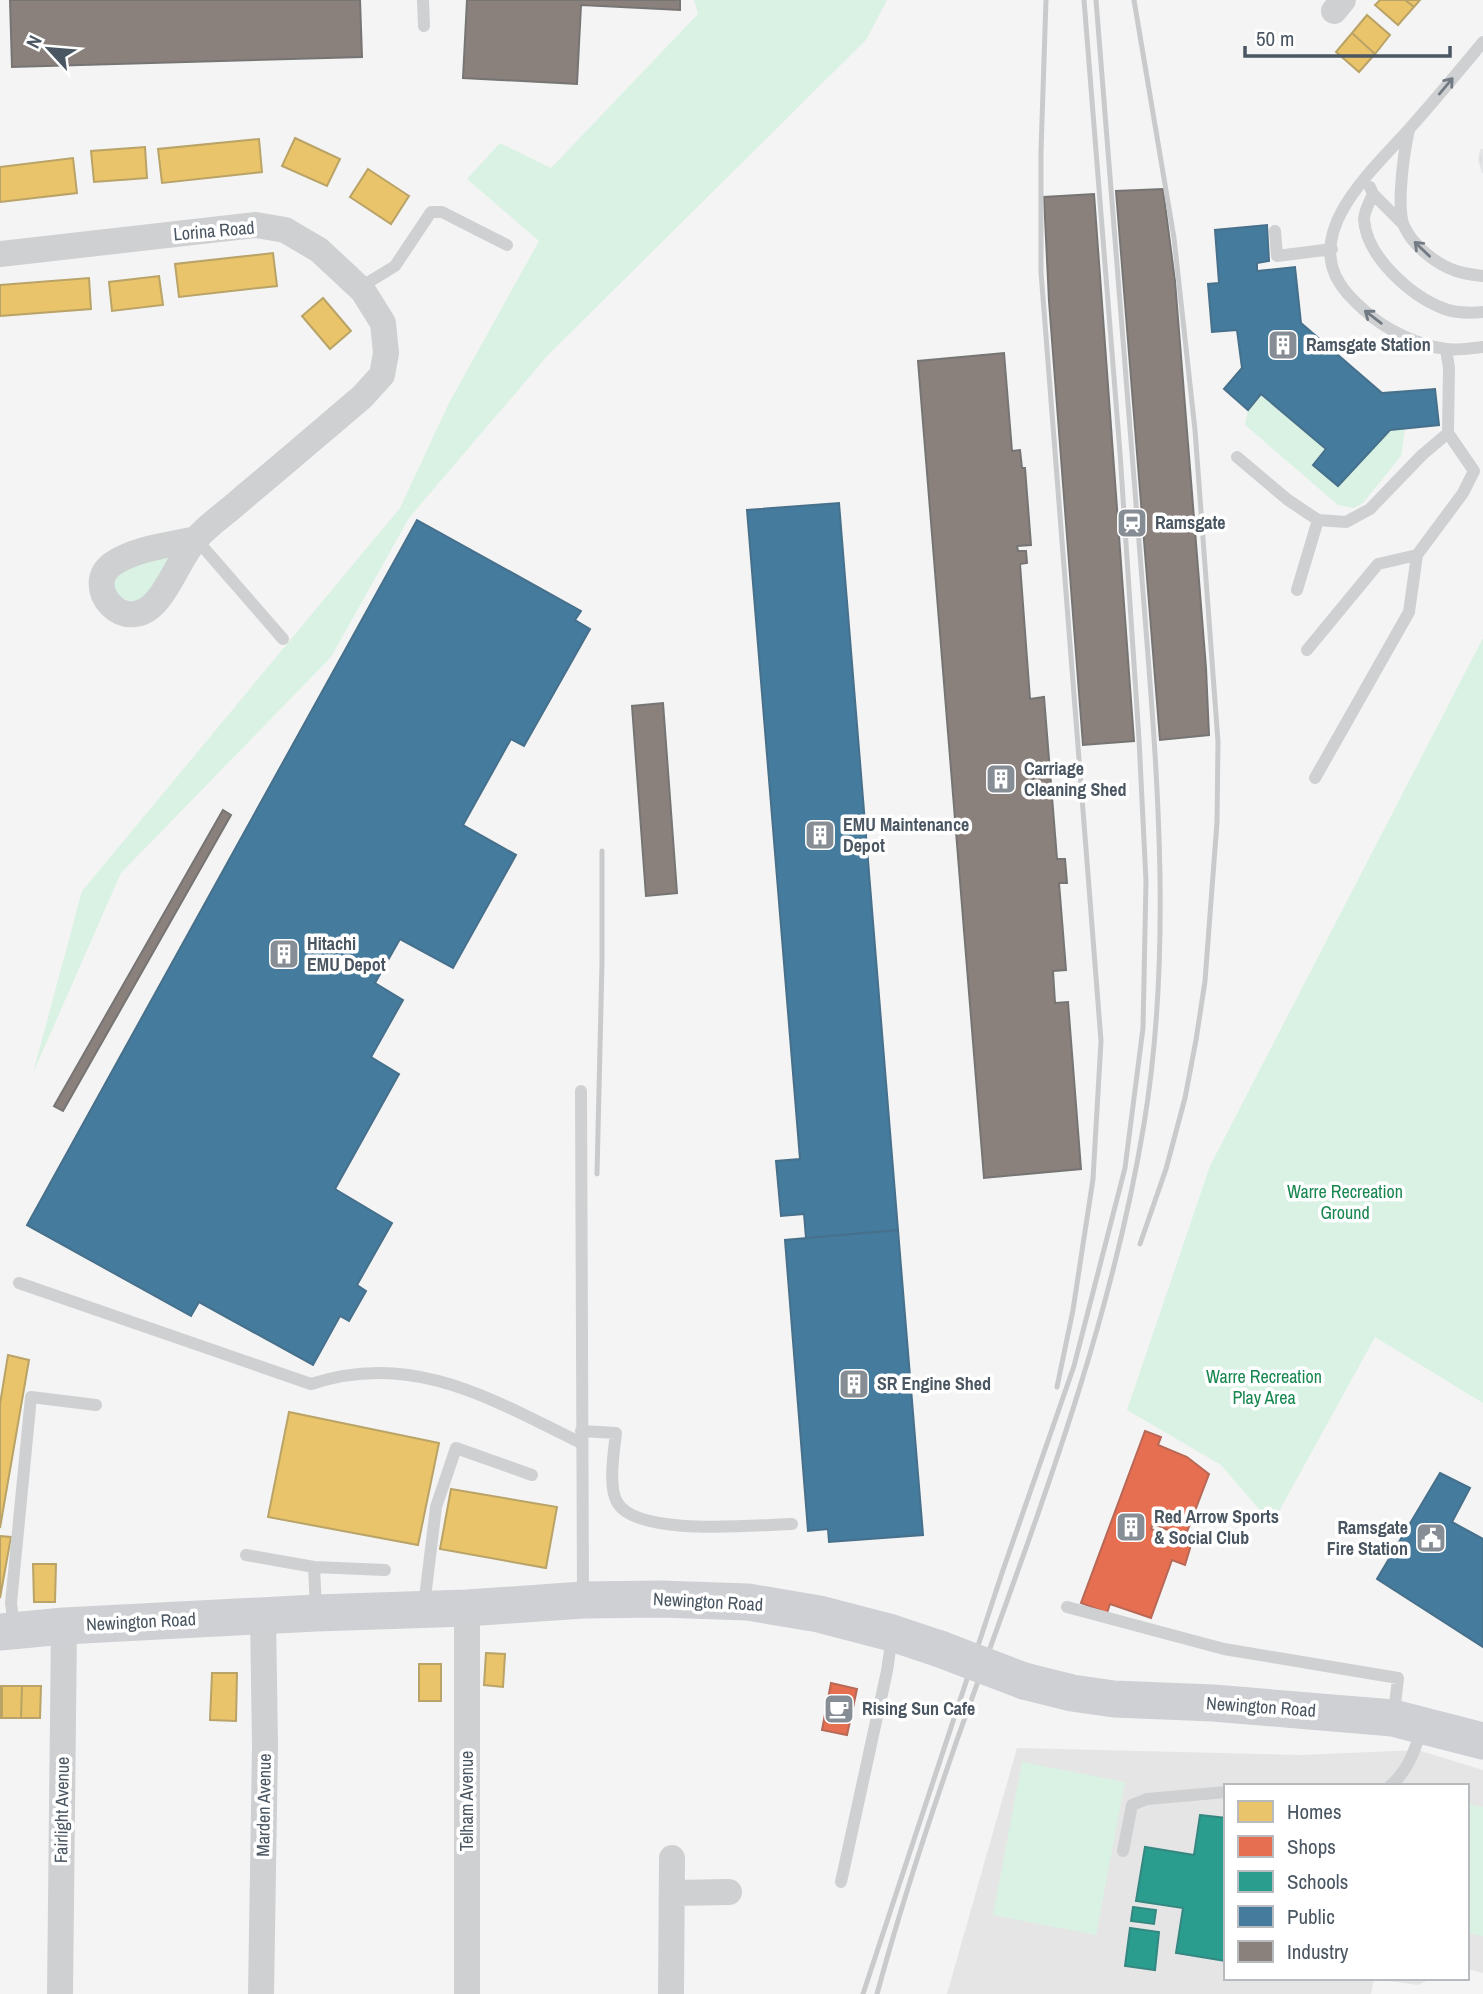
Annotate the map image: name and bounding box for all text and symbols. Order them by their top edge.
north arrow [14,14,84,84]
scale bar [1245,14,1450,58]
text: 50 m [1256,24,1294,53]
text: N [20,31,48,52]
one-way arrow [1438,77,1454,95]
street label: Lorina Road [172,215,256,246]
one-way arrow [1414,241,1431,258]
one-way arrow [1365,310,1383,325]
building icon: Ramsgate Station [1266,328,1300,362]
place label: Ramsgate Station [1306,332,1431,357]
station icon: Ramsgate [1115,506,1149,540]
place label: Ramsgate [1155,510,1226,535]
place label: Carriage Cleaning Shed [1024,756,1127,802]
building icon: Carriage Cleaning Shed [984,762,1018,796]
place label: EMU Maintenance Depot [843,812,969,858]
building icon: EMU Maintenance Depot [803,818,837,852]
place label: Hitachi EMU Depot [307,931,386,977]
building icon: Hitachi EMU Depot [267,937,301,971]
park label: Warre Recreation Ground [1287,1179,1403,1225]
park label: Warre Recreation Play Area [1206,1364,1322,1410]
building icon: SR Engine Shed [837,1367,871,1401]
place label: SR Engine Shed [877,1371,991,1396]
place label: Red Arrow Sports & Social Club [1154,1504,1279,1550]
building icon: Red Arrow Sports & Social Club [1114,1510,1148,1544]
place label: Ramsgate Fire Station [1327,1515,1408,1561]
public building icon: Ramsgate Fire Station [1414,1521,1448,1555]
street label: Newington Road [652,1586,764,1617]
street label: Newington Road [85,1606,197,1637]
street label: Newington Road [1205,1690,1317,1723]
cafe icon: Rising Sun Cafe [822,1692,856,1726]
place label: Rising Sun Cafe [862,1696,975,1721]
street label: Telham Avenue [454,1751,479,1851]
street label: Marden Avenue [250,1753,277,1857]
street label: Fairlight Avenue [48,1757,75,1863]
legend [1224,1784,1469,1980]
text: Homes [1287,1797,1342,1826]
text: Shops [1287,1832,1336,1861]
text: Schools [1287,1867,1348,1896]
text: Public [1287,1902,1335,1931]
text: Industry [1287,1937,1349,1966]

